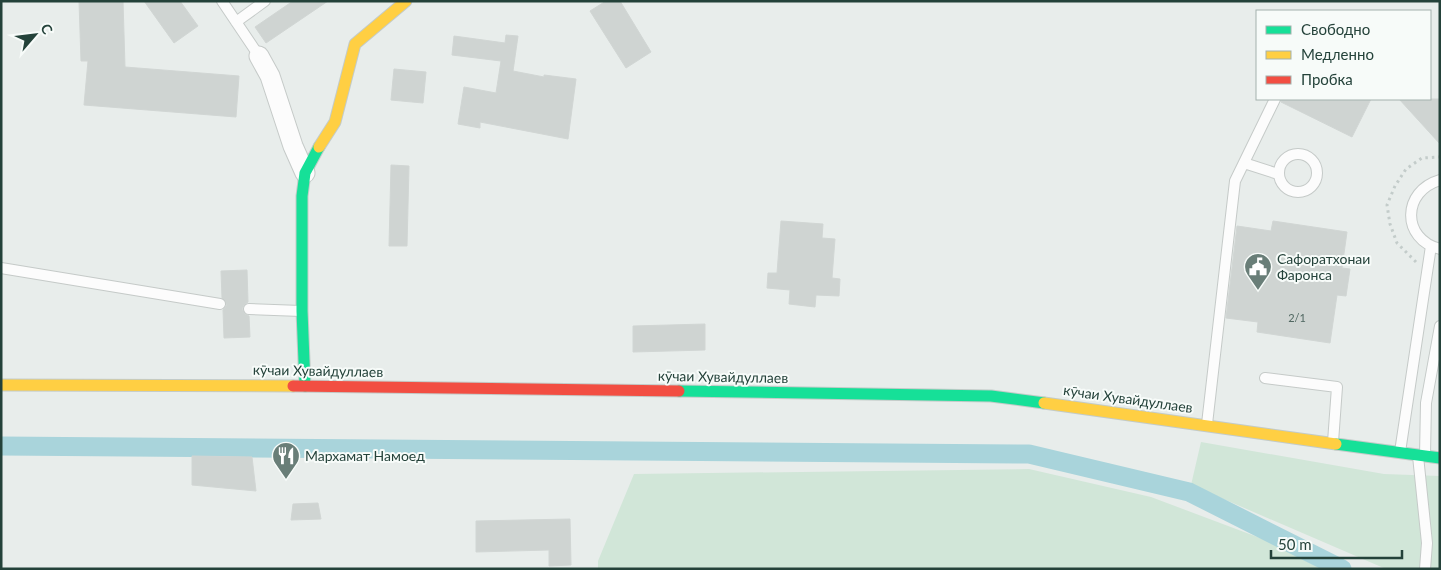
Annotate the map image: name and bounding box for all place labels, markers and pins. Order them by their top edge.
place label: Сафоратхонаи Фаронса [1277,250,1370,283]
public building icon: Сафоратхонаи Фаронса [1243,252,1273,291]
restaurant icon: Мархамат Намоед [271,441,301,480]
place label: Мархамат Намоед [305,447,425,464]

